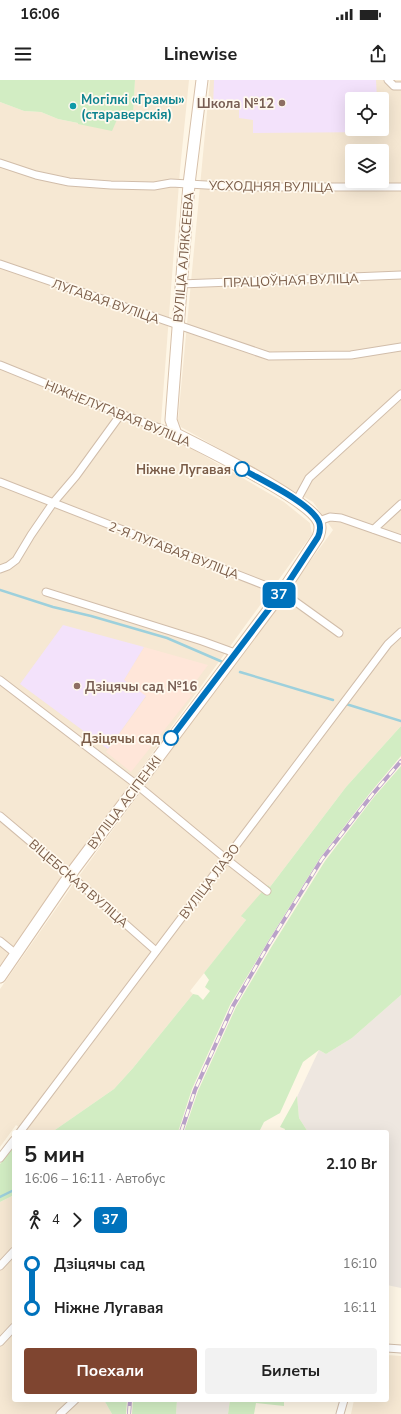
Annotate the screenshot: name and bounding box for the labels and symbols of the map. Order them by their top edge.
place label: Могілкі «Грамы» (стараверскія) [81,91,185,124]
place label: Школа №12 [197,95,274,113]
marker: Школа №12 [277,98,287,108]
marker: Могілкі «Грамы» (стараверскія) [68,101,78,111]
street label: УСХОДНЯЯ ВУЛІЦА [208,177,334,197]
street label: ВУЛІЦА АЛЯКСЕЕВА [169,191,199,323]
street label: ПРАЦОЎНАЯ ВУЛІЦА [223,269,360,292]
street label: ЛУГАВАЯ ВУЛІЦА [49,275,163,329]
street label: НІЖНЕЛУГАВАЯ ВУЛІЦА [42,376,194,452]
place label: Ніжне Лугавая [136,461,231,479]
marker: Ніжне Лугавая [234,461,250,477]
street label: 2-Я ЛУГАВАЯ ВУЛІЦА [106,518,242,584]
line badge: 37 [261,582,297,608]
place label: Дзіцячы сад №16 [85,678,197,696]
marker: Дзіцячы сад №16 [72,681,82,691]
place label: Дзіцячы сад [81,730,160,748]
marker: Дзіцячы сад [163,730,179,746]
street label: ВУЛІЦА АСІПЕНКІ [84,752,166,853]
street label: ВІЦЕБСКАЯ ВУЛІЦА [25,835,132,932]
street label: ВУЛІЦА ЛАЗО [175,840,244,923]

